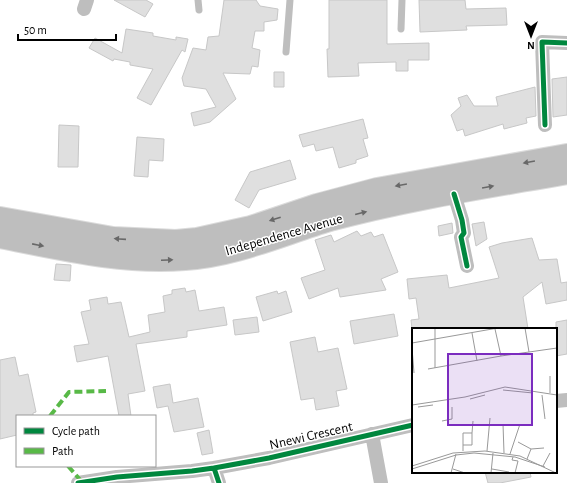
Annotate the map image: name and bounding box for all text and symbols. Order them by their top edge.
scale bar [18,16,116,42]
north arrow [511,16,551,56]
text: 50 m [24,24,47,36]
text: N [527,40,535,51]
one-way arrow [523,160,535,166]
one-way arrow [394,182,407,188]
one-way arrow [482,184,494,190]
one-way arrow [355,210,367,216]
street label: Independence Avenue [224,212,344,258]
one-way arrow [269,216,281,222]
one-way arrow [114,235,126,242]
one-way arrow [32,242,44,248]
one-way arrow [161,257,173,264]
inset map [412,328,557,473]
legend [16,415,156,467]
street label: Nnewi Crescent [268,420,354,452]
text: Cycle path [52,425,100,438]
text: Path [52,445,74,457]

